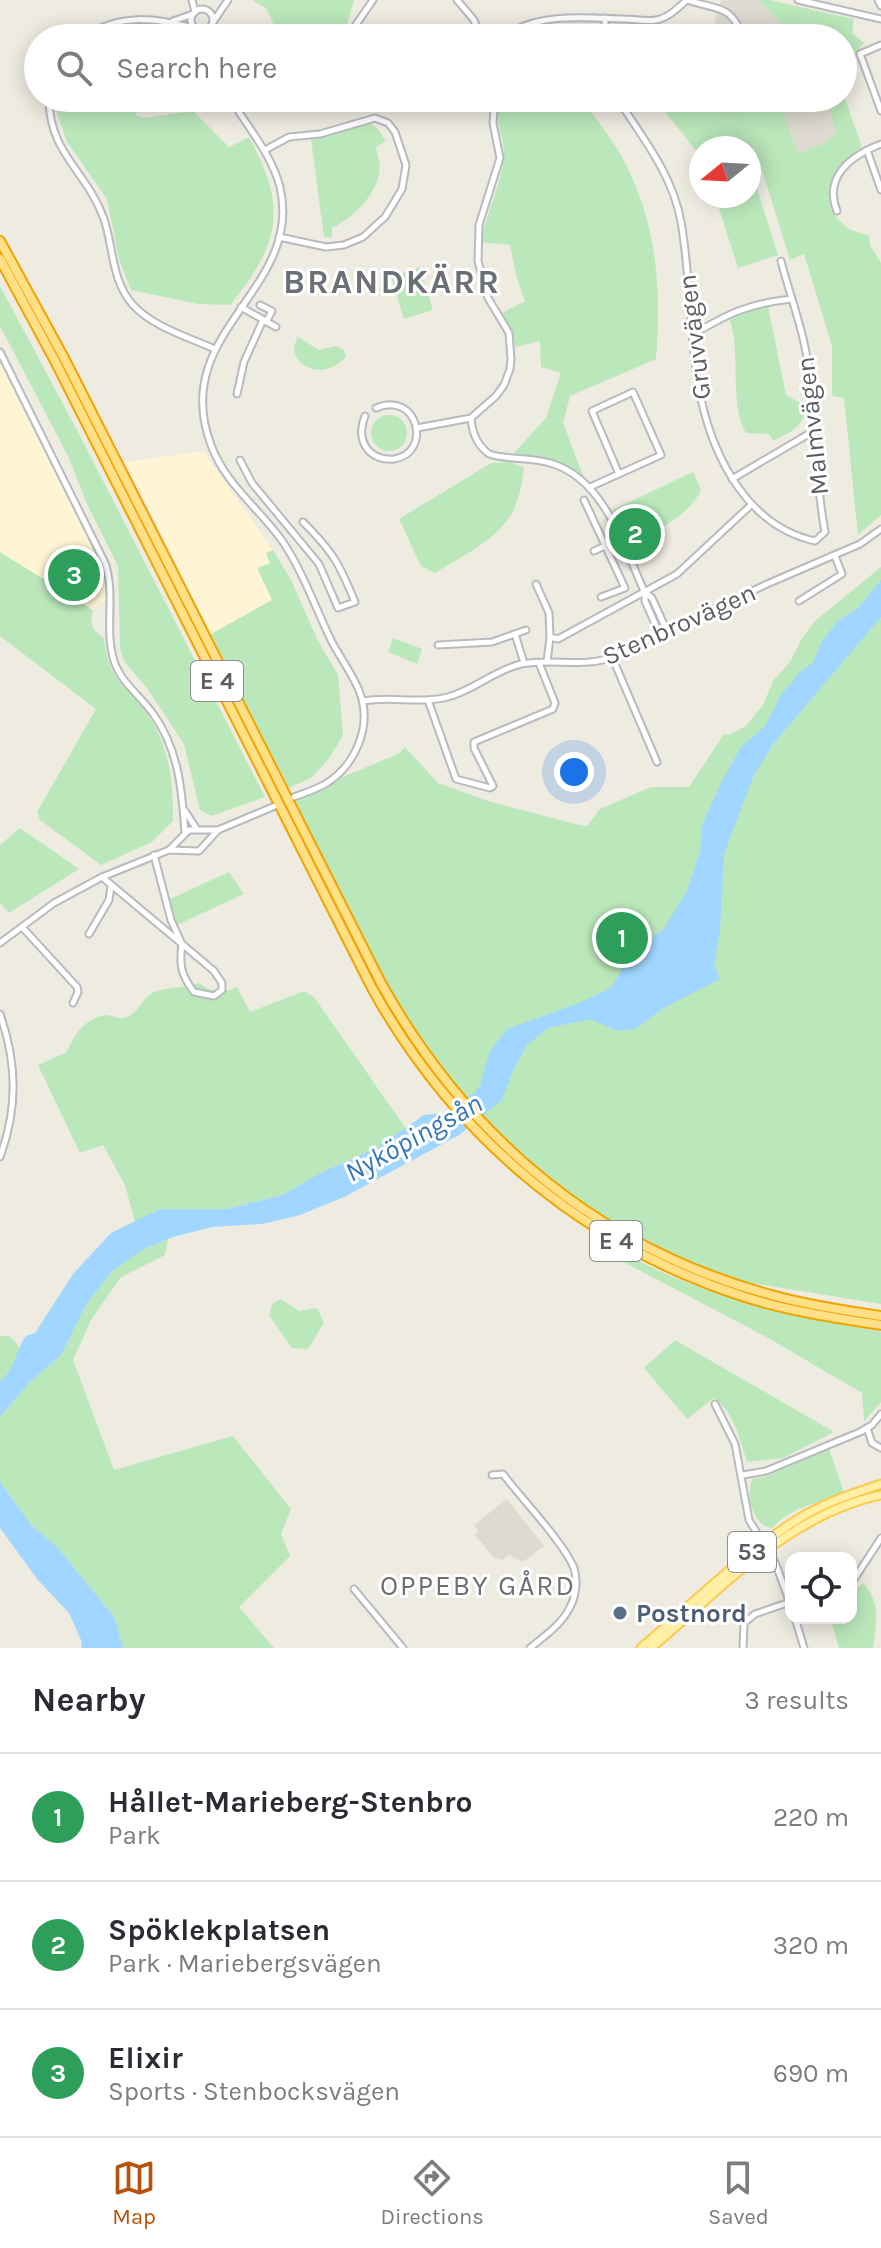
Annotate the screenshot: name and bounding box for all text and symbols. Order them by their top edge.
search box [24,24,857,112]
icon: search [52,46,96,90]
text: Search here [116,50,277,86]
north arrow [689,136,761,208]
district label: BRANDKÄRR [283,262,501,302]
street label: Gruvvägen [671,272,718,401]
street label: Malmvägen [790,355,835,497]
pin: 2 [609,504,661,564]
pin: 3 [48,545,100,605]
street label: Stenbrovägen [598,577,761,672]
road number: E 4 [191,661,243,701]
your location [554,752,594,792]
pin: 1 [596,908,648,968]
water label: Nyköpingsån [339,1086,488,1189]
road number: E 4 [590,1221,642,1261]
road number: 53 [728,1532,776,1572]
map controls [785,1552,857,1624]
button: locate [785,1552,857,1624]
district label: OPPEBY GÅRD [380,1569,576,1602]
place label: Postnord [636,1598,747,1629]
marker: Postnord [611,1604,629,1622]
text: Nearby [32,1680,146,1720]
text: 3 results [745,1685,849,1716]
text: Hållet-Marieberg-Stenbro [108,1784,472,1820]
text: 1 [53,1802,63,1833]
text: 220 m [773,1802,849,1833]
text: Park [108,1820,161,1851]
text: Spöklekplatsen [108,1912,330,1948]
text: 2 [50,1930,66,1961]
text: 320 m [773,1930,849,1961]
text: Park · Mariebergsvägen [108,1948,382,1979]
text: Elixir [108,2040,183,2076]
text: 3 [50,2058,66,2089]
text: 690 m [773,2058,849,2089]
text: Sports · Stenbocksvägen [108,2076,400,2107]
tab: Map [112,2156,156,2230]
tab: Directions [380,2156,484,2230]
tab: Saved [708,2156,769,2230]

